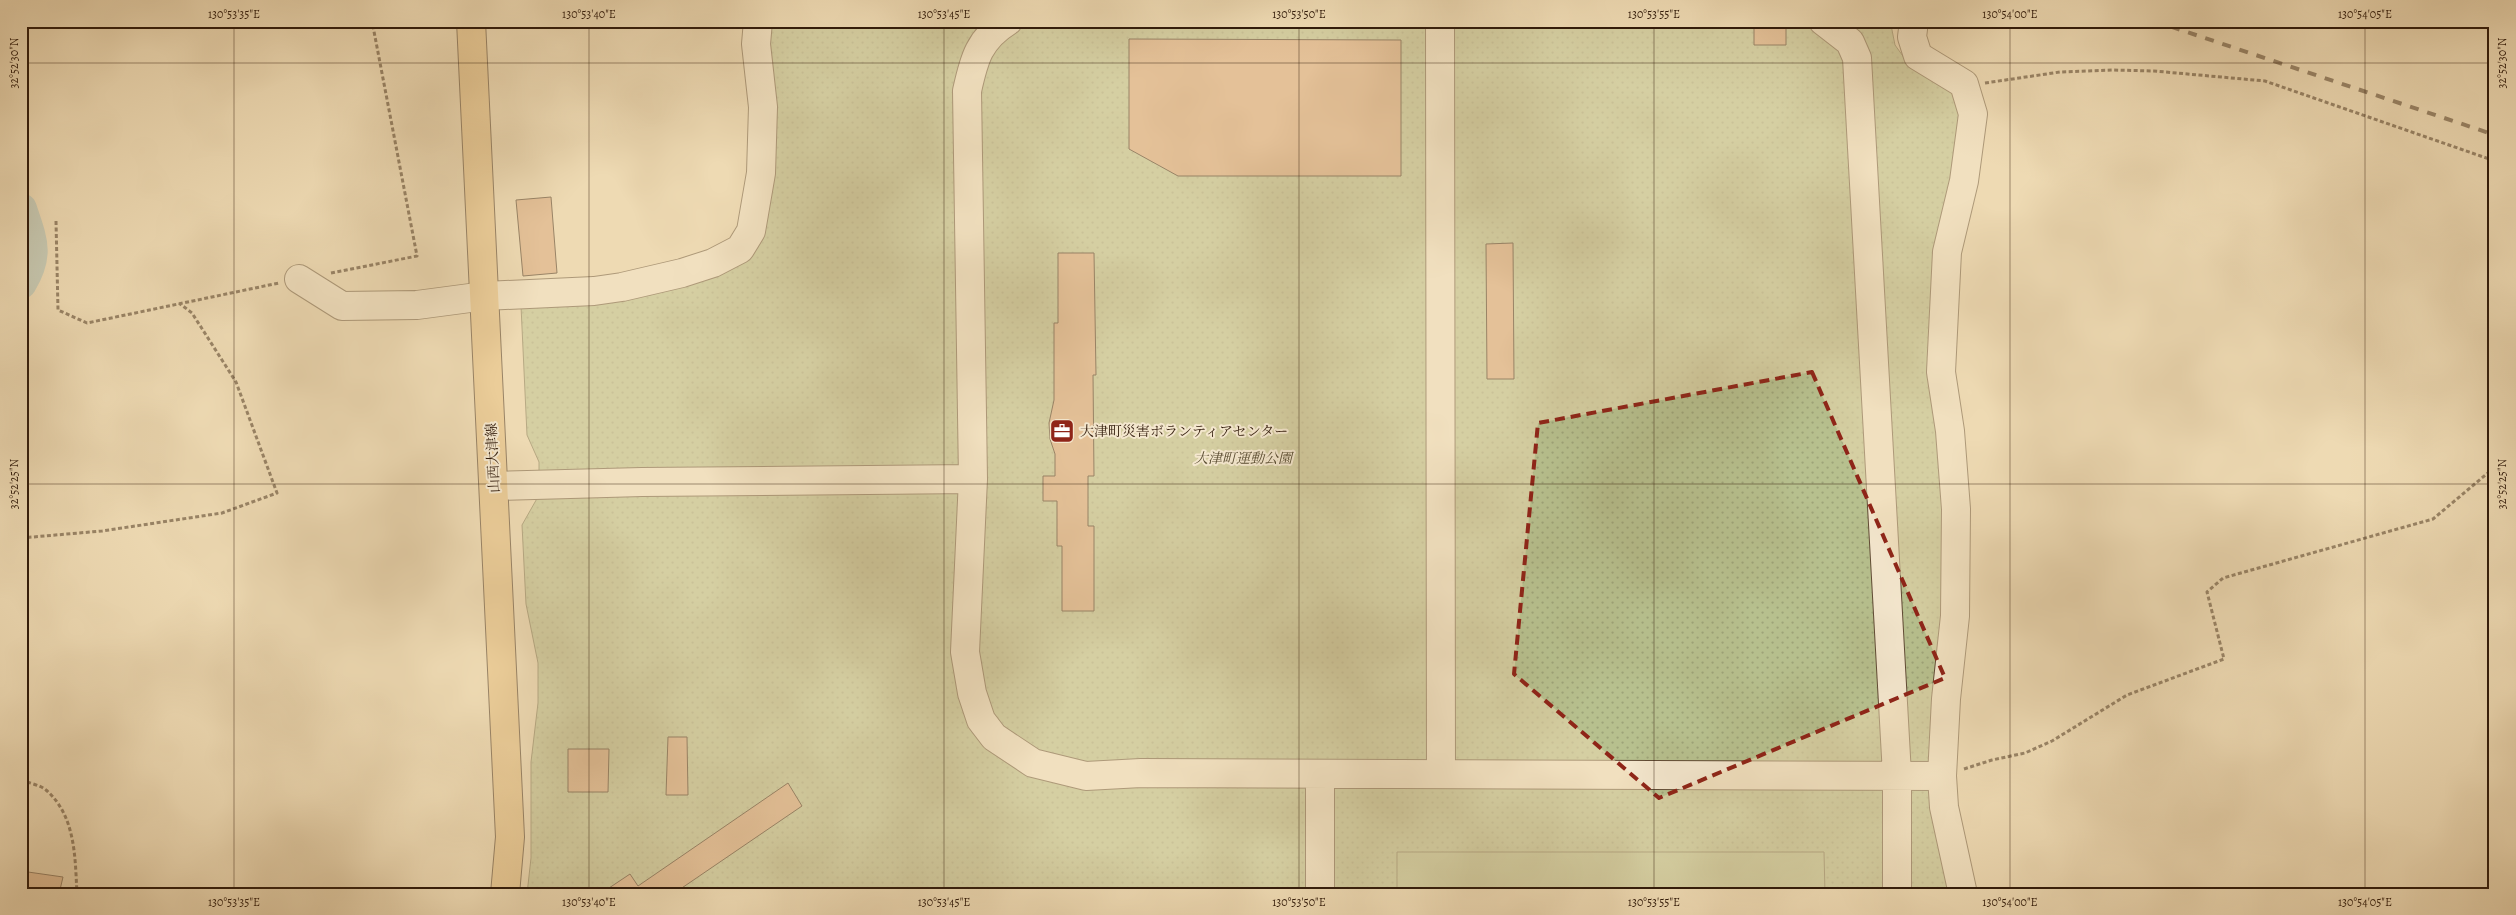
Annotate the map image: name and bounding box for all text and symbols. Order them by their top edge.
text: 130°53'35"E [208,6,260,22]
text: 130°53'40"E [562,6,616,22]
text: 130°53'45"E [918,6,970,22]
text: 130°53'50"E [1272,6,1326,22]
text: 130°53'55"E [1628,6,1680,22]
text: 130°54'00"E [1982,6,2038,22]
text: 130°54'05"E [2338,6,2392,22]
text: 32°52'30"N [6,37,22,88]
text: 32°52'30"N [2494,37,2510,88]
office icon: 大津町災害ボランティアセンター [1049,418,1075,444]
place label: 大津町災害ボランティアセンター [1080,422,1288,441]
street label: 山西大津線 [482,423,504,493]
park label: 大津町運動公園 [1194,449,1294,468]
text: 32°52'25"N [6,458,22,509]
text: 32°52'25"N [2494,458,2510,509]
text: 130°53'35"E [208,894,260,910]
text: 130°53'40"E [562,894,616,910]
text: 130°53'45"E [918,894,970,910]
text: 130°53'50"E [1272,894,1326,910]
text: 130°53'55"E [1628,894,1680,910]
text: 130°54'00"E [1982,894,2038,910]
text: 130°54'05"E [2338,894,2392,910]

